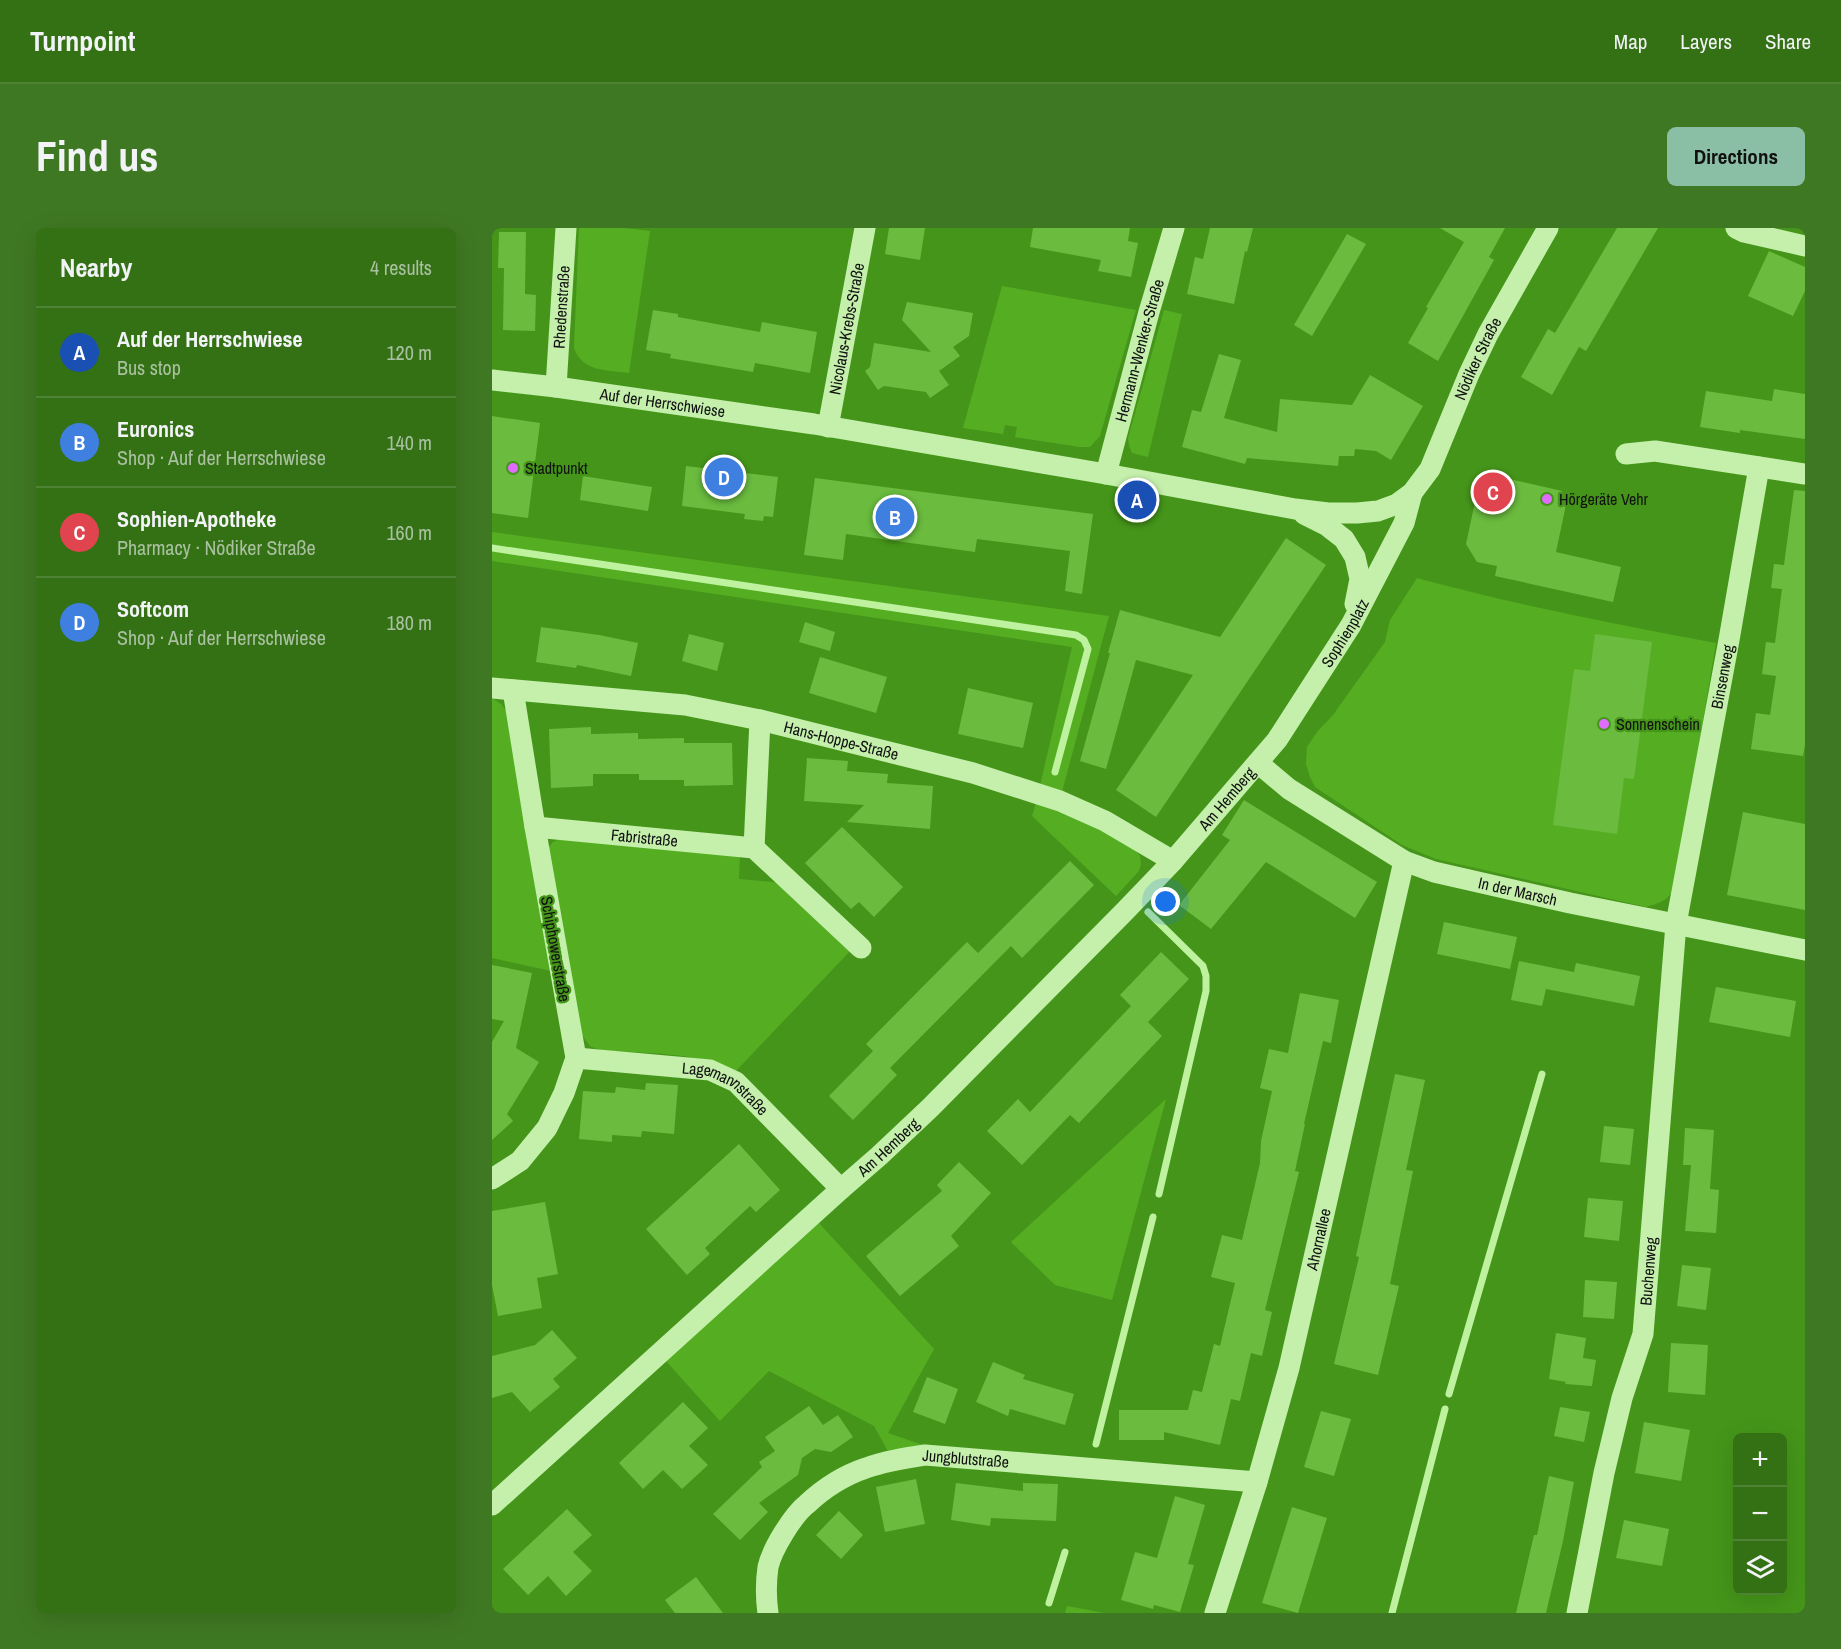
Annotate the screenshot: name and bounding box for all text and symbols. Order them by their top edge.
text: Turnpoint [30,22,135,60]
text: Map [1614,27,1647,56]
text: Layers [1680,27,1732,56]
text: Share [1765,27,1811,56]
button: Directions [1667,127,1805,186]
text: Find us [36,128,158,184]
text: Nearby [60,250,132,285]
text: 4 results [370,254,432,281]
street label: Nicolaus-Krebs-Straße [823,261,869,396]
street label: Rhedenstraße [547,265,575,349]
street label: Hermann-Wenker-Straße [1109,276,1169,424]
street label: Nödiker Straße [1449,313,1506,403]
text: Auf der Herrschwiese [117,324,302,354]
text: A [74,339,85,366]
text: 120 m [386,339,432,366]
text: Bus stop [117,354,181,381]
street label: Auf der Herrschwiese [597,382,727,422]
text: Euronics [117,414,194,444]
text: B [74,429,85,456]
text: 140 m [386,429,432,456]
text: Shop · Auf der Herrschwiese [117,444,326,471]
pin: D [704,454,744,500]
place label: Stadtpunkt [525,457,588,479]
marker: Stadtpunkt [506,461,520,475]
pin: C [1474,470,1512,514]
pin: A [1118,478,1156,522]
place label: Hörgeräte Vehr [1559,488,1649,510]
marker: Hörgeräte Vehr [1540,492,1554,506]
pin: B [876,494,914,540]
text: Sophien-Apotheke [117,504,276,534]
text: C [74,519,85,546]
text: 160 m [386,519,432,546]
text: Pharmacy · Nödiker Straße [117,534,316,561]
text: Softcom [117,594,189,624]
street label: Sophienplatz [1316,594,1374,672]
text: D [74,609,85,636]
text: 180 m [386,609,432,636]
text: Shop · Auf der Herrschwiese [117,624,326,651]
street label: Binsenweg [1705,642,1739,711]
place label: Sonnenschein [1616,713,1700,735]
street label: Hans-Hoppe-Straße [782,715,901,765]
marker: Sonnenschein [1597,717,1611,731]
street label: Am Hemberg [1192,762,1261,836]
street label: Fabristraße [610,823,679,852]
street label: In der Marsch [1476,871,1559,911]
your location [1151,887,1180,916]
street label: Schiphowerstraße [536,895,576,1003]
street label: Lagemannstraße [681,1057,774,1120]
street label: Am Hemberg [852,1112,925,1182]
street label: Ahornallee [1300,1206,1336,1273]
street label: Buchenweg [1634,1236,1662,1306]
map controls [1733,1433,1787,1595]
button: + [1733,1433,1787,1487]
street label: Jungblutstraße [922,1444,1010,1473]
button: − [1733,1487,1787,1541]
button: layers [1733,1541,1787,1595]

